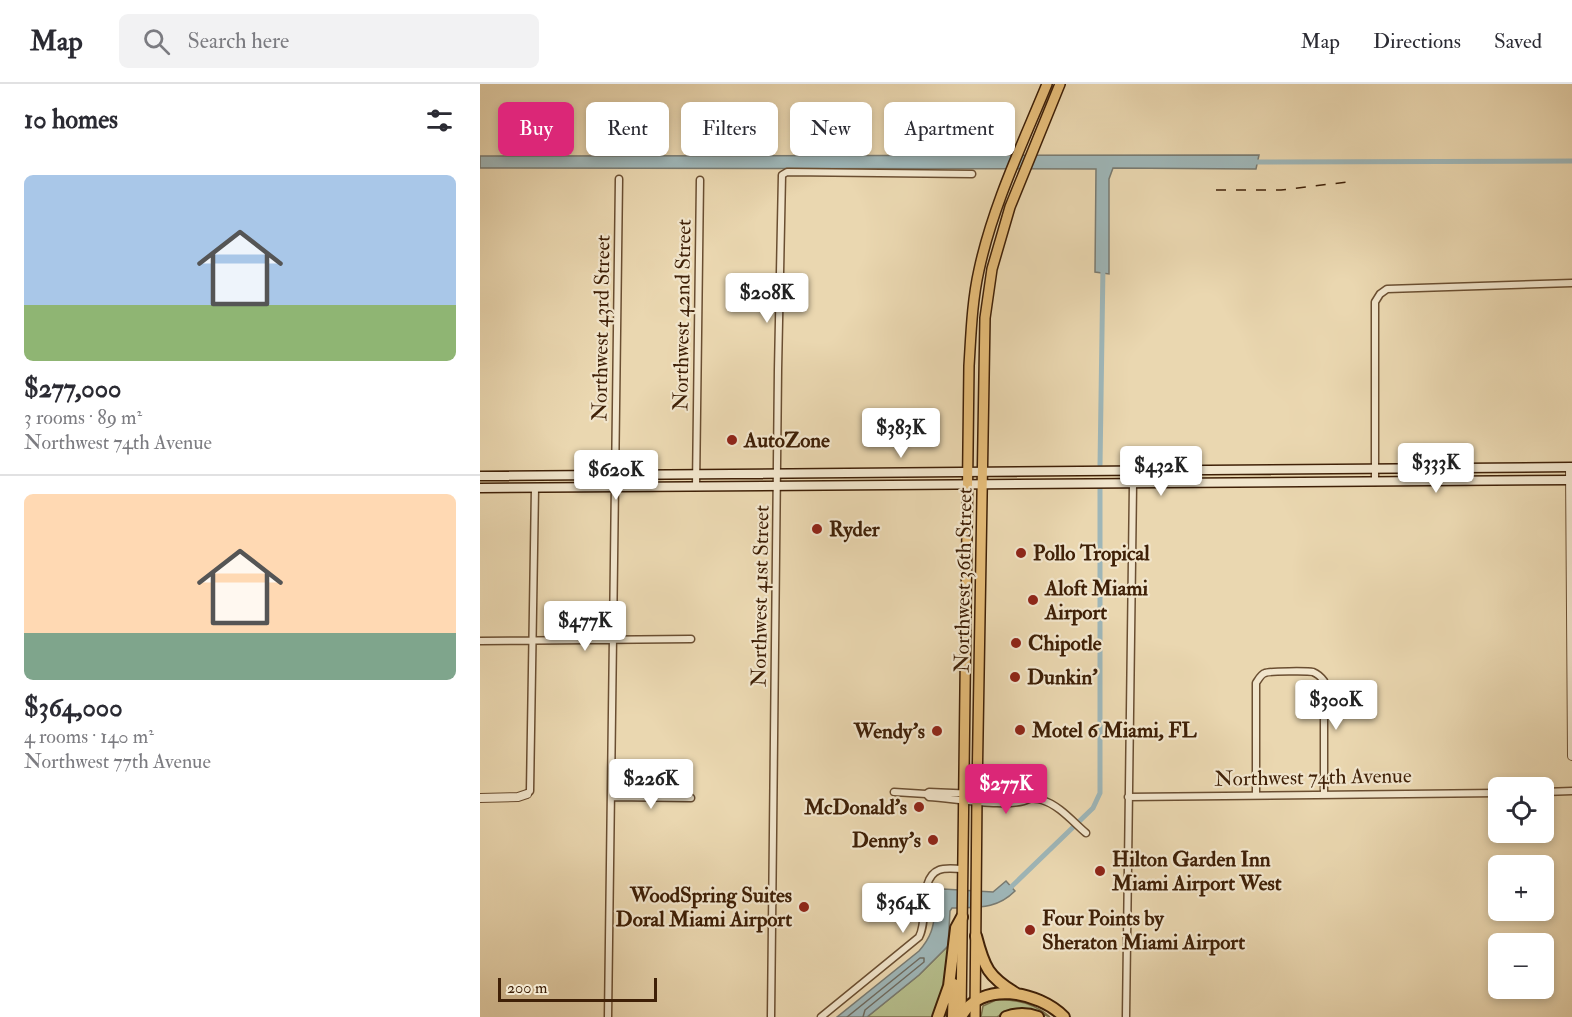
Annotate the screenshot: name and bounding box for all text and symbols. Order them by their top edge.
search box [119,14,539,68]
text: Map [30,24,83,59]
icon: search [140,25,173,58]
text: Search here [188,27,289,55]
text: Map [1300,28,1340,55]
text: Directions [1373,28,1461,55]
text: Saved [1494,28,1542,55]
chip: Buy [498,102,574,156]
chip: Rent [586,102,669,156]
chip: Filters [681,102,778,156]
chip: New [790,102,872,156]
chip: Apartment [884,102,1015,156]
text: 10 homes [24,104,118,136]
icon: filters [423,104,456,137]
icon: home [186,214,294,322]
street label: Northwest 42nd Street [667,219,698,411]
street label: Northwest 43rd Street [586,234,617,421]
pin: $208K [725,273,809,324]
text: $208K [739,280,795,305]
text: $277,000 [24,373,121,405]
text: 3 rooms · 89 m² [24,405,142,430]
pin: $383K [859,408,943,459]
text: $383K [876,415,926,440]
place label: AutoZone [743,427,830,454]
text: Northwest 74th Avenue [24,430,212,455]
marker: AutoZone [725,433,739,447]
pin: $333K [1394,443,1478,494]
pin: $432K [1119,446,1203,497]
pin: $620K [574,450,658,501]
text: $333K [1412,450,1460,475]
text: $432K [1134,453,1188,478]
text: $620K [588,457,644,482]
street label: Northwest 36th Street [948,487,979,673]
street label: Northwest 41st Street [745,505,776,687]
place label: Ryder [829,516,881,543]
marker: Ryder [810,522,824,536]
icon: home [186,533,294,641]
place label: Pollo Tropical [1033,540,1150,567]
marker: Pollo Tropical [1014,546,1028,560]
place label: Aloft Miami Airport [1044,575,1149,626]
marker: Aloft Miami Airport [1026,593,1040,607]
pin: $477K [543,601,627,652]
text: $477K [558,608,612,633]
place label: Chipotle [1028,630,1102,657]
marker: Chipotle [1009,636,1023,650]
place label: Dunkin' [1027,664,1098,691]
marker: Dunkin' [1008,670,1022,684]
pin: $300K [1294,680,1378,731]
text: $300K [1309,687,1363,712]
text: $364,000 [24,692,123,724]
place label: Motel 6 Miami, FL [1031,717,1197,744]
place label: Wendy's [853,718,925,745]
marker: Motel 6 Miami, FL [1013,723,1027,737]
text: 4 rooms · 140 m² [24,724,154,749]
marker: Wendy's [930,724,944,738]
text: Northwest 77th Avenue [24,749,211,774]
pin: $226K [609,759,693,810]
street label: Northwest 74th Avenue [1214,762,1412,793]
pin: $277K [964,764,1048,815]
text: $226K [623,766,679,791]
text: $277K [979,771,1033,796]
map controls [1488,777,1554,999]
button: locate [1488,777,1554,843]
place label: McDonald's [803,794,907,821]
marker: McDonald's [912,800,926,814]
place label: Denny's [852,827,921,854]
marker: Denny's [926,833,940,847]
place label: Hilton Garden Inn Miami Airport West [1111,846,1282,897]
button: + [1488,855,1554,921]
marker: Hilton Garden Inn Miami Airport West [1093,864,1107,878]
place label: WoodSpring Suites Doral Miami Airport [616,882,792,933]
pin: $364K [861,883,945,934]
text: $364K [876,890,930,915]
marker: WoodSpring Suites Doral Miami Airport [797,900,811,914]
place label: Four Points by Sheraton Miami Airport [1042,905,1245,956]
marker: Four Points by Sheraton Miami Airport [1023,923,1037,937]
button: − [1488,933,1554,999]
scale bar [498,975,657,1002]
text: 200 m [507,978,547,998]

